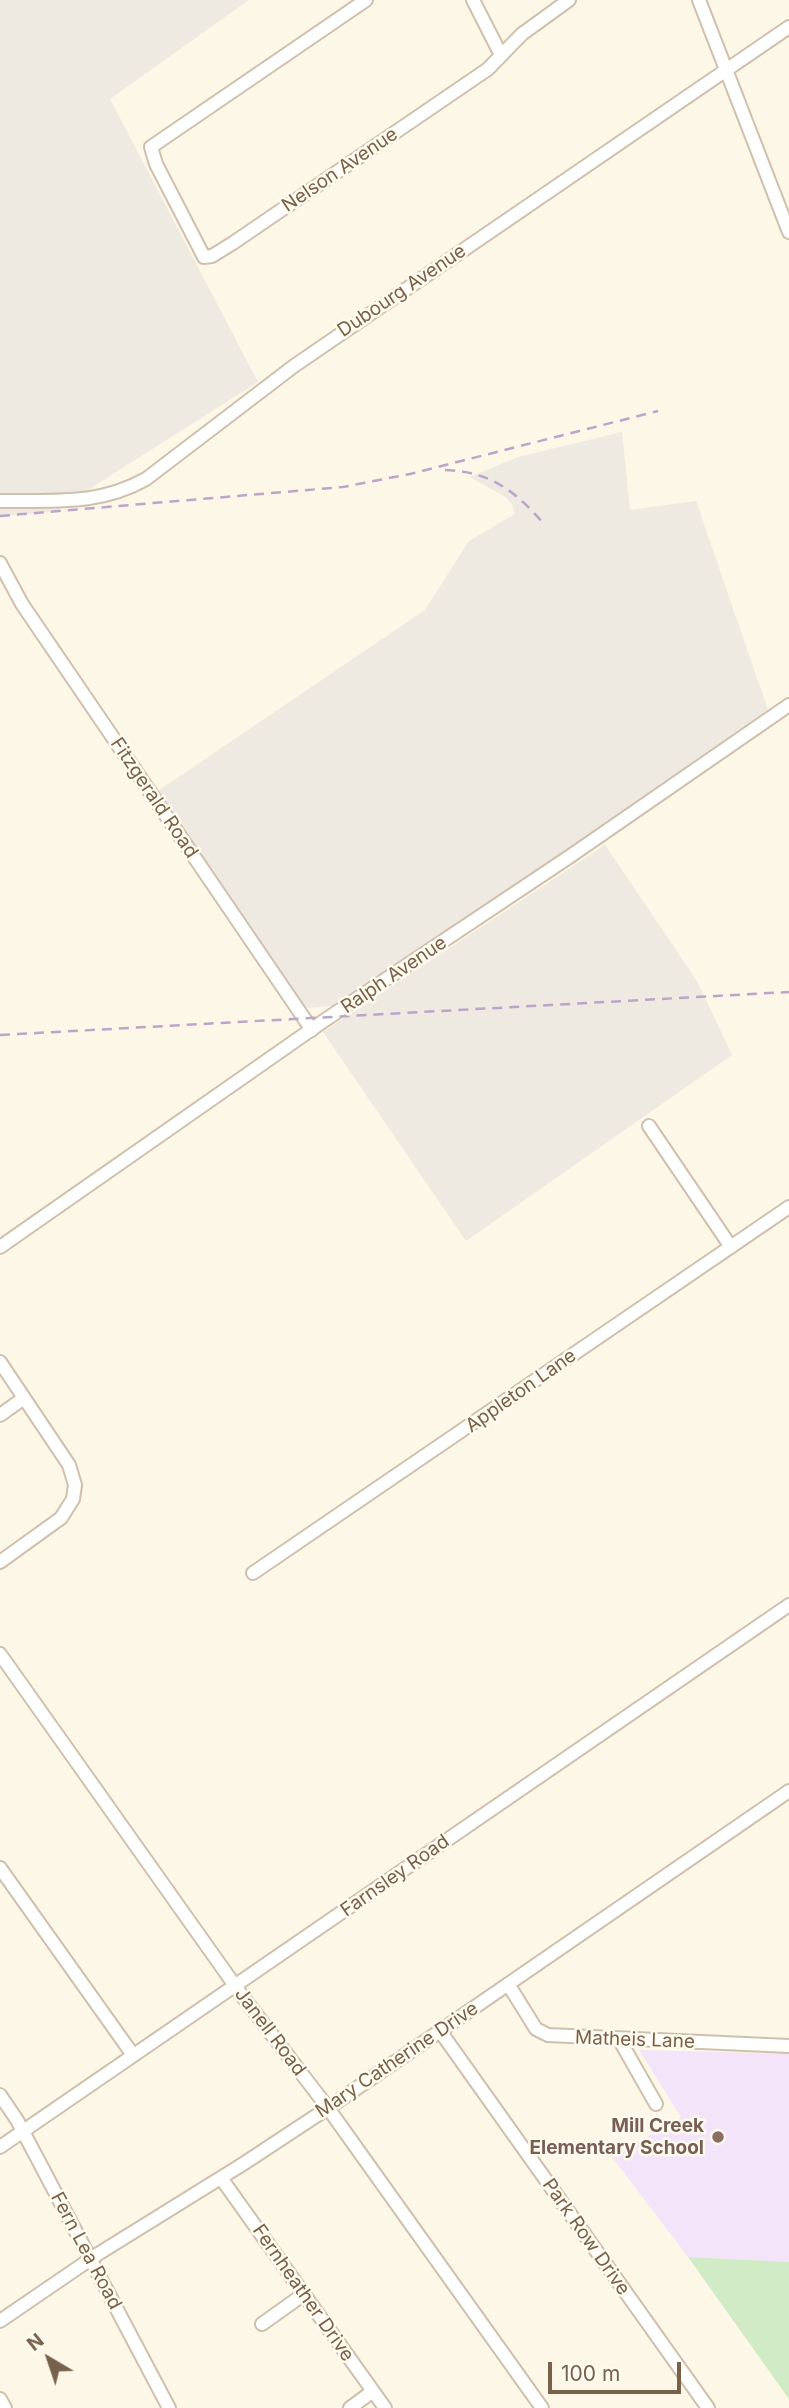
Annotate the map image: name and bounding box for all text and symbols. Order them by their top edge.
street label: Nelson Avenue [278,123,402,217]
street label: Dubourg Avenue [334,240,470,342]
street label: Fitzgerald Road [105,734,203,862]
street label: Ralph Avenue [337,931,451,1019]
street label: Appleton Lane [461,1344,581,1438]
street label: Farnsley Road [336,1830,454,1922]
street label: Janell Road [230,1984,310,2080]
street label: Mary Catherine Drive [311,1997,483,2123]
street label: Matheis Lane [575,2027,695,2053]
place label: Mill Creek Elementary School [530,2115,704,2159]
marker: Mill Creek Elementary School [710,2129,726,2145]
street label: Park Row Drive [537,2174,635,2300]
street label: Fern Lea Road [46,2189,126,2313]
street label: Fernheather Drive [247,2220,359,2366]
north arrow [14,2324,84,2394]
text: N [23,2329,48,2356]
scale bar [551,2348,684,2392]
text: 100 m [561,2361,620,2386]

